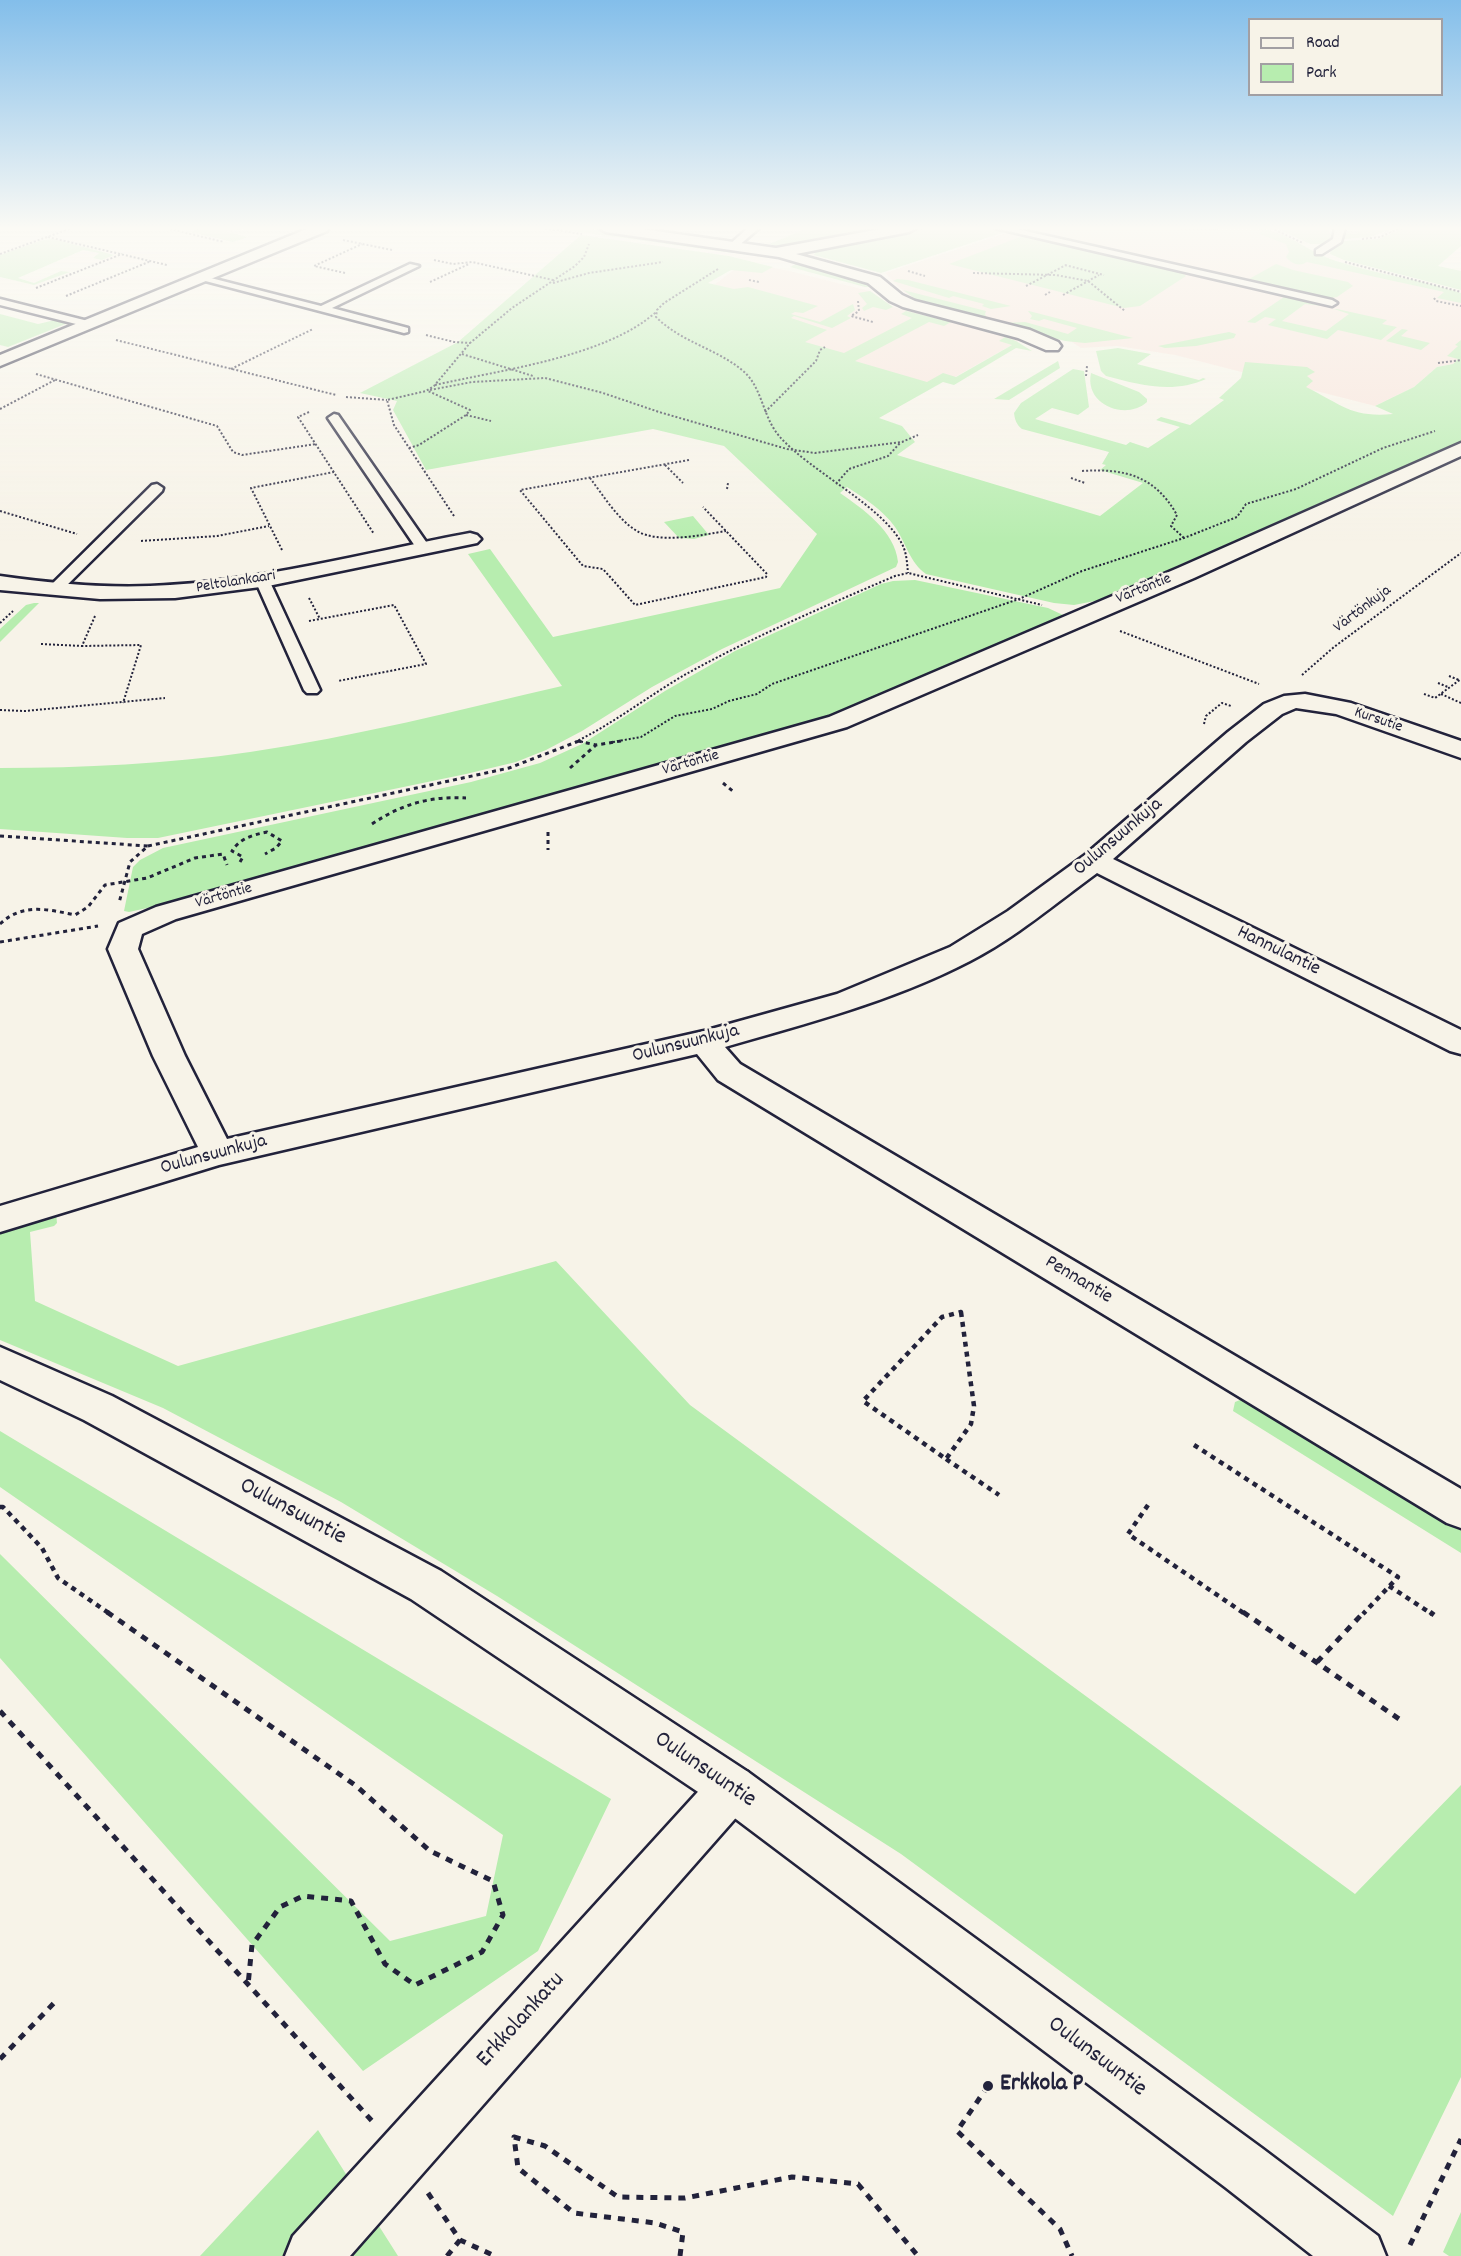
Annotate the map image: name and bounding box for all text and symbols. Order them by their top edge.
legend [1248,18,1443,96]
text: Road [1306,31,1340,56]
text: Park [1306,61,1337,86]
street label: Peltolankaari [195,567,277,599]
street label: Värtöntie [1114,570,1174,610]
street label: Värtönkuja [1330,582,1396,638]
street label: Kursutie [1351,704,1405,738]
street label: Värtöntie [661,747,721,781]
street label: Oulunsuunkuja [1070,794,1168,882]
street label: Värtöntie [194,880,254,914]
street label: Hannulantie [1232,922,1324,982]
street label: Oulunsuunkuja [630,1020,742,1070]
street label: Oulunsuunkuja [158,1130,270,1182]
street label: Pennantie [1040,1251,1116,1311]
street label: Oulunsuuntie [234,1473,350,1553]
street label: Oulunsuuntie [647,1726,761,1816]
street label: Erkkolankatu [472,1967,572,2075]
street label: Oulunsuuntie [1041,2011,1151,2105]
place label: Erkkola P [1000,2072,1084,2100]
marker: Erkkola P [981,2079,995,2093]

